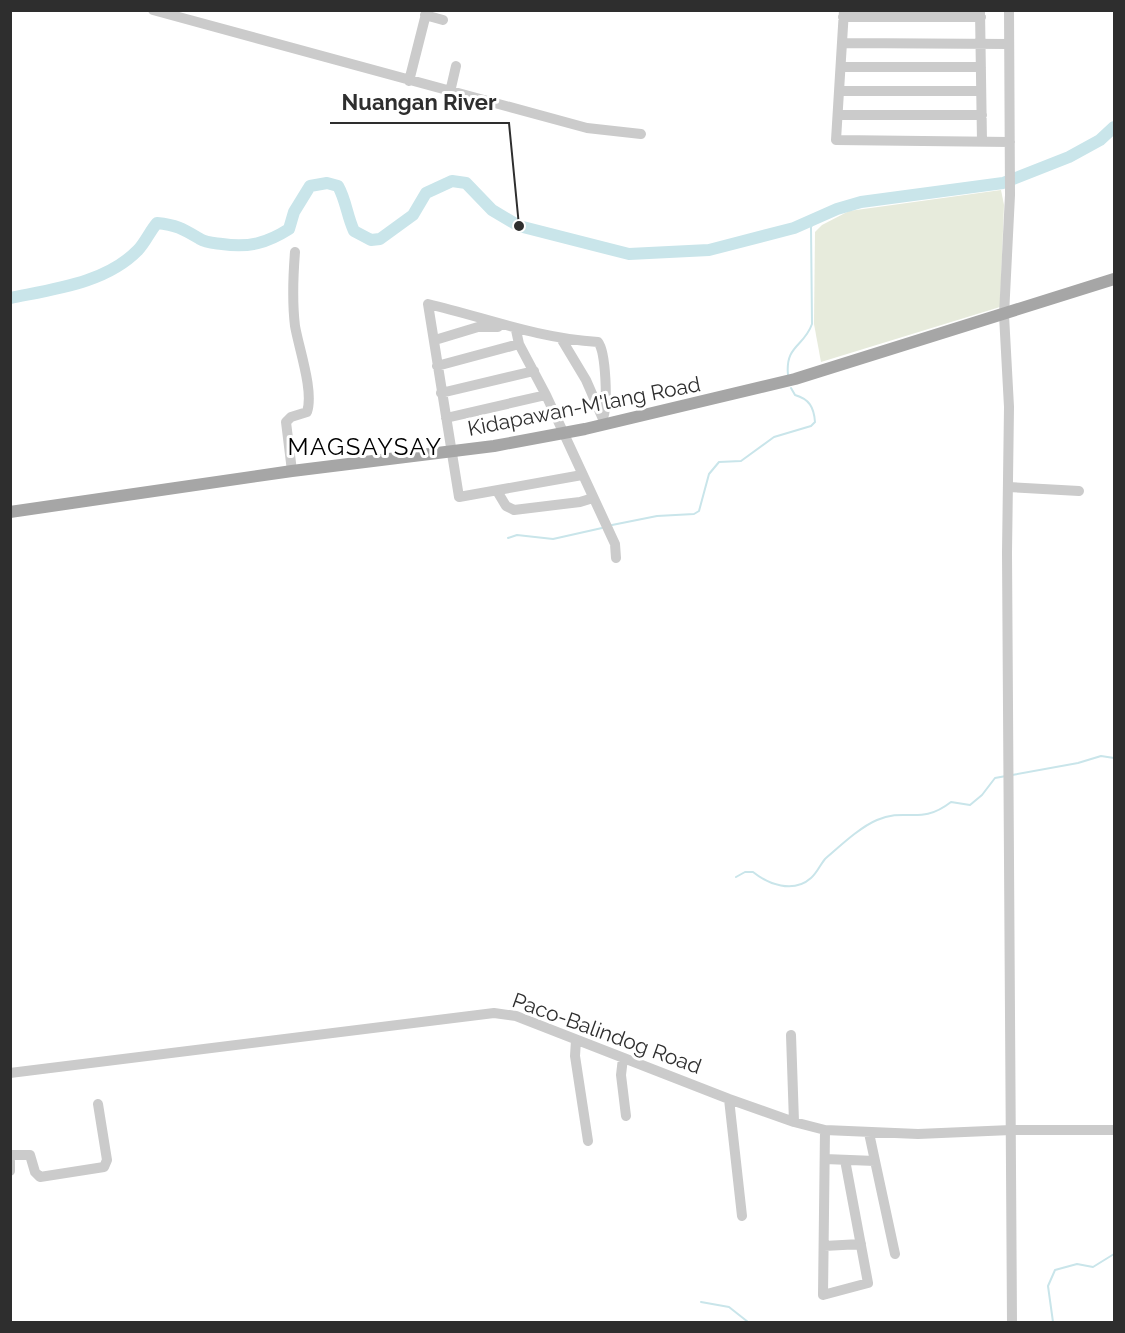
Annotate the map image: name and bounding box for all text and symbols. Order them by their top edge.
callout: Nuangan River [330,83,509,123]
text: Nuangan River [342,89,497,115]
street label: Kidapawan-M'lang Road [465,371,703,441]
district label: MAGSAYSAY [287,432,443,461]
street label: Paco-Balindog Road [509,987,705,1079]

